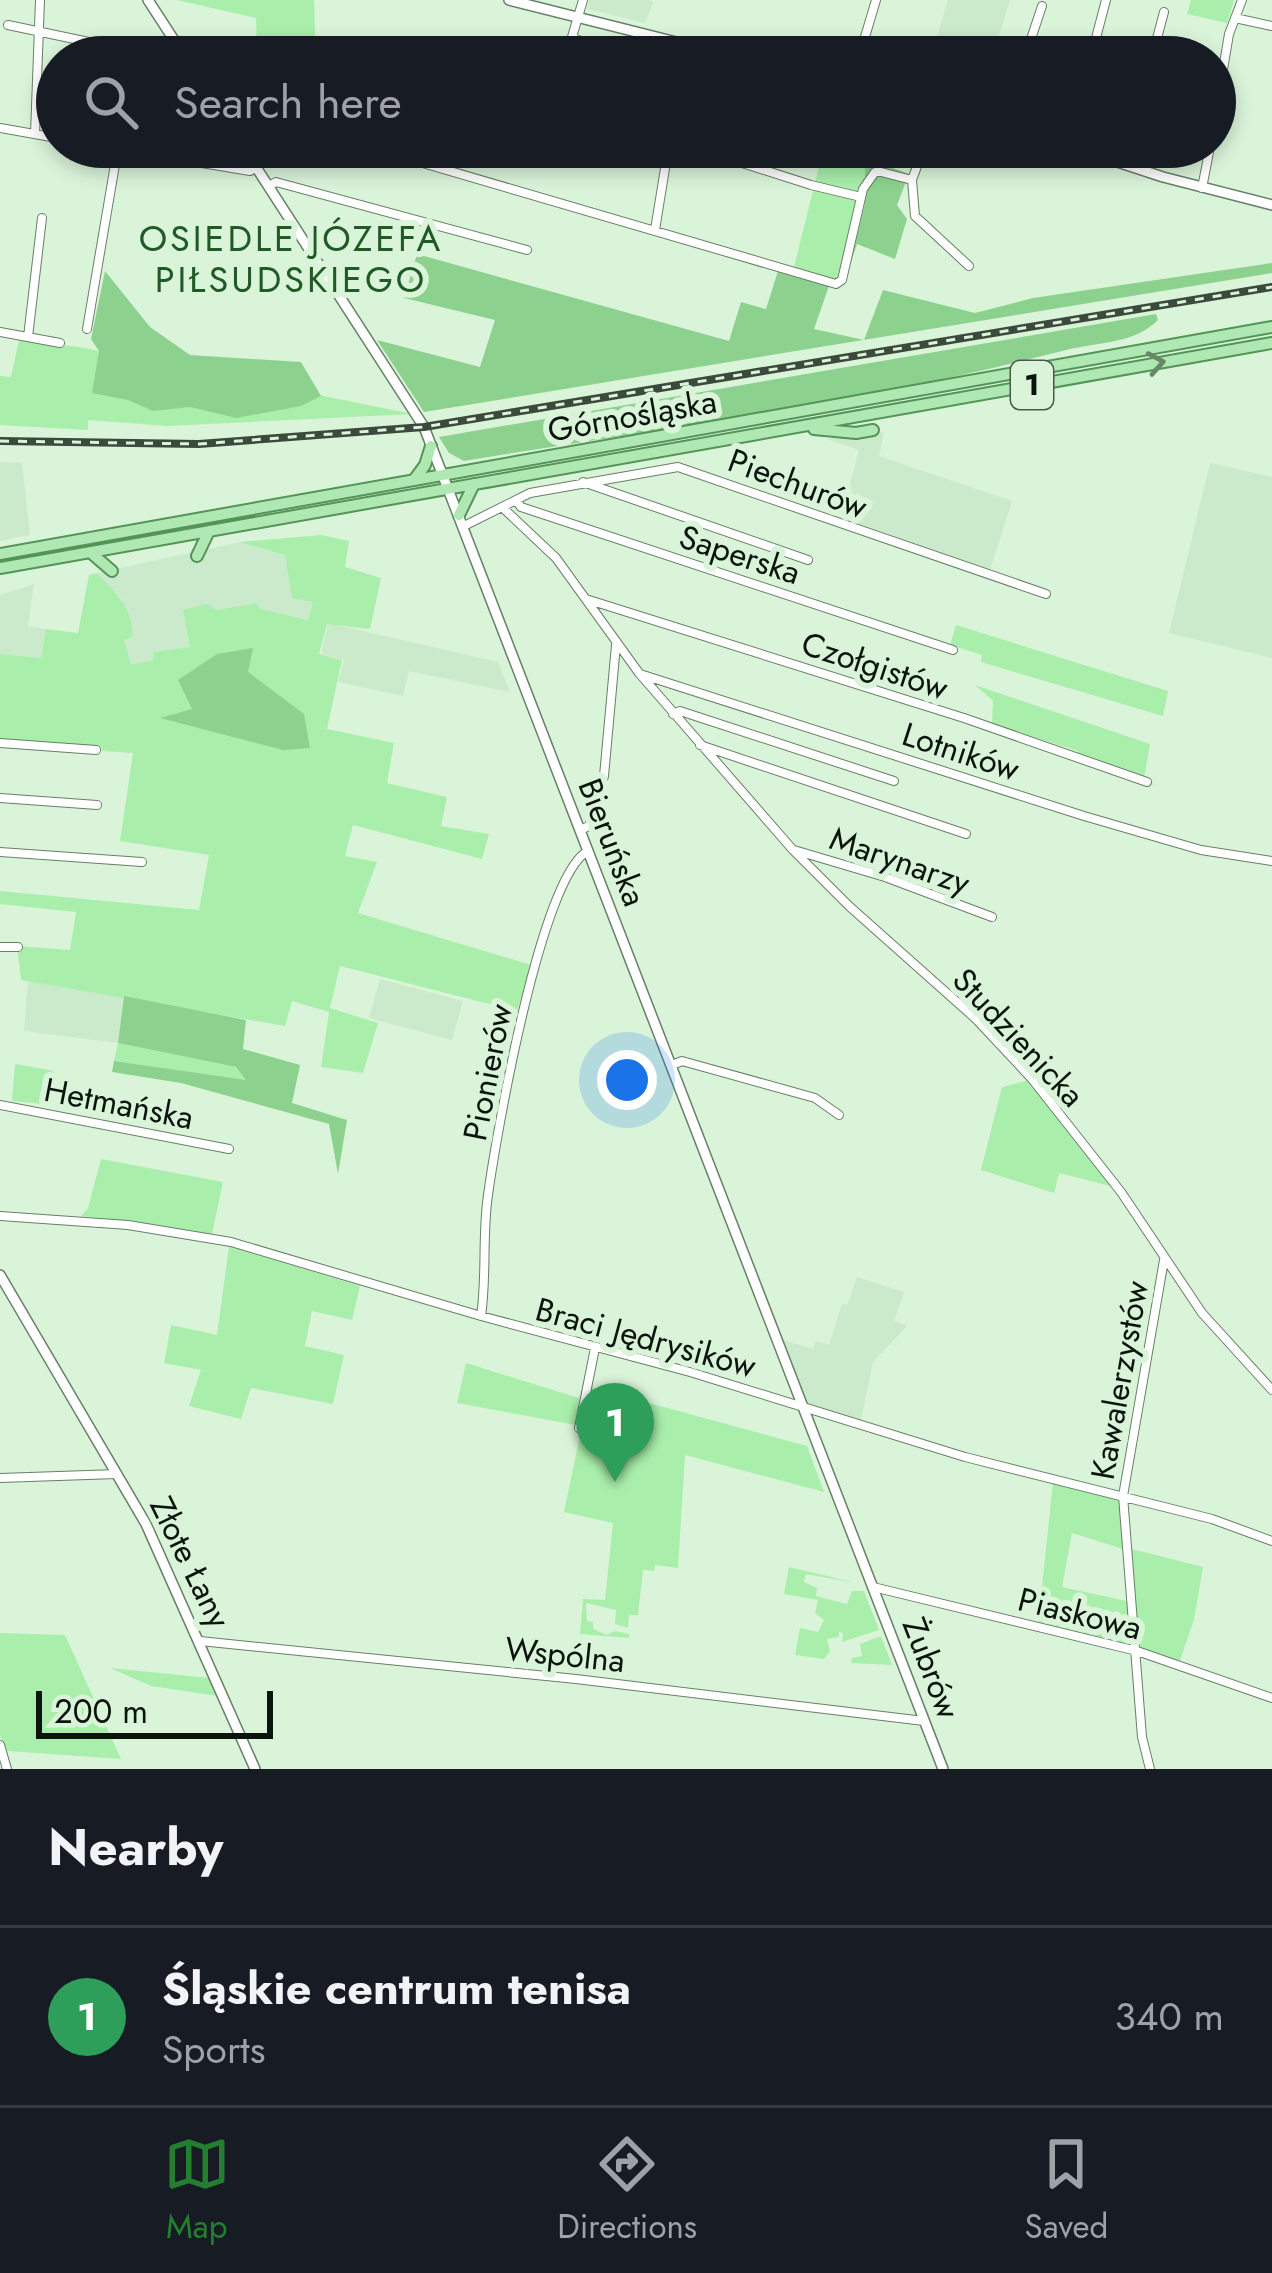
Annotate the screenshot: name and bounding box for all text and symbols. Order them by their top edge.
search box [36,36,1236,168]
icon: search [78,69,144,135]
text: Search here [174,70,402,135]
district label: OSIEDLE JÓZEFA PIŁSUDSKIEGO [139,212,443,305]
one-way arrow [1146,352,1166,377]
road number: 1 [1011,361,1053,409]
street label: Górnośląska [544,378,720,453]
street label: Piechurów [722,437,874,531]
street label: Saperska [673,513,806,596]
street label: Czołgistów [796,620,955,711]
street label: Lotników [896,710,1026,793]
street label: Bieruńska [567,771,658,913]
street label: Marynarzy [824,815,977,906]
street label: Studzienicka [942,957,1095,1117]
street label: Pionierów [451,999,524,1144]
your location [597,1050,657,1110]
street label: Hetmańska [40,1066,198,1141]
street label: Kawalerzystów [1079,1277,1160,1483]
street label: Braci Jędrysików [531,1286,762,1390]
pin: 1 [576,1383,654,1482]
street label: Złote Łany [139,1489,243,1636]
street label: Piaskowa [1013,1575,1147,1651]
street label: Żubrów [891,1611,972,1726]
street label: Wspólna [503,1625,627,1684]
scale bar [36,1685,273,1738]
text: 200 m [54,1688,148,1735]
text: Nearby [48,1810,223,1884]
text: Śląskie centrum tenisa [162,1956,631,2021]
text: 1 [77,1988,97,2045]
text: 340 m [1114,1988,1224,2045]
text: Sports [162,2021,265,2078]
tab: Map [164,2131,230,2250]
tab: Directions [557,2131,697,2250]
tab: Saved [1025,2131,1108,2250]

